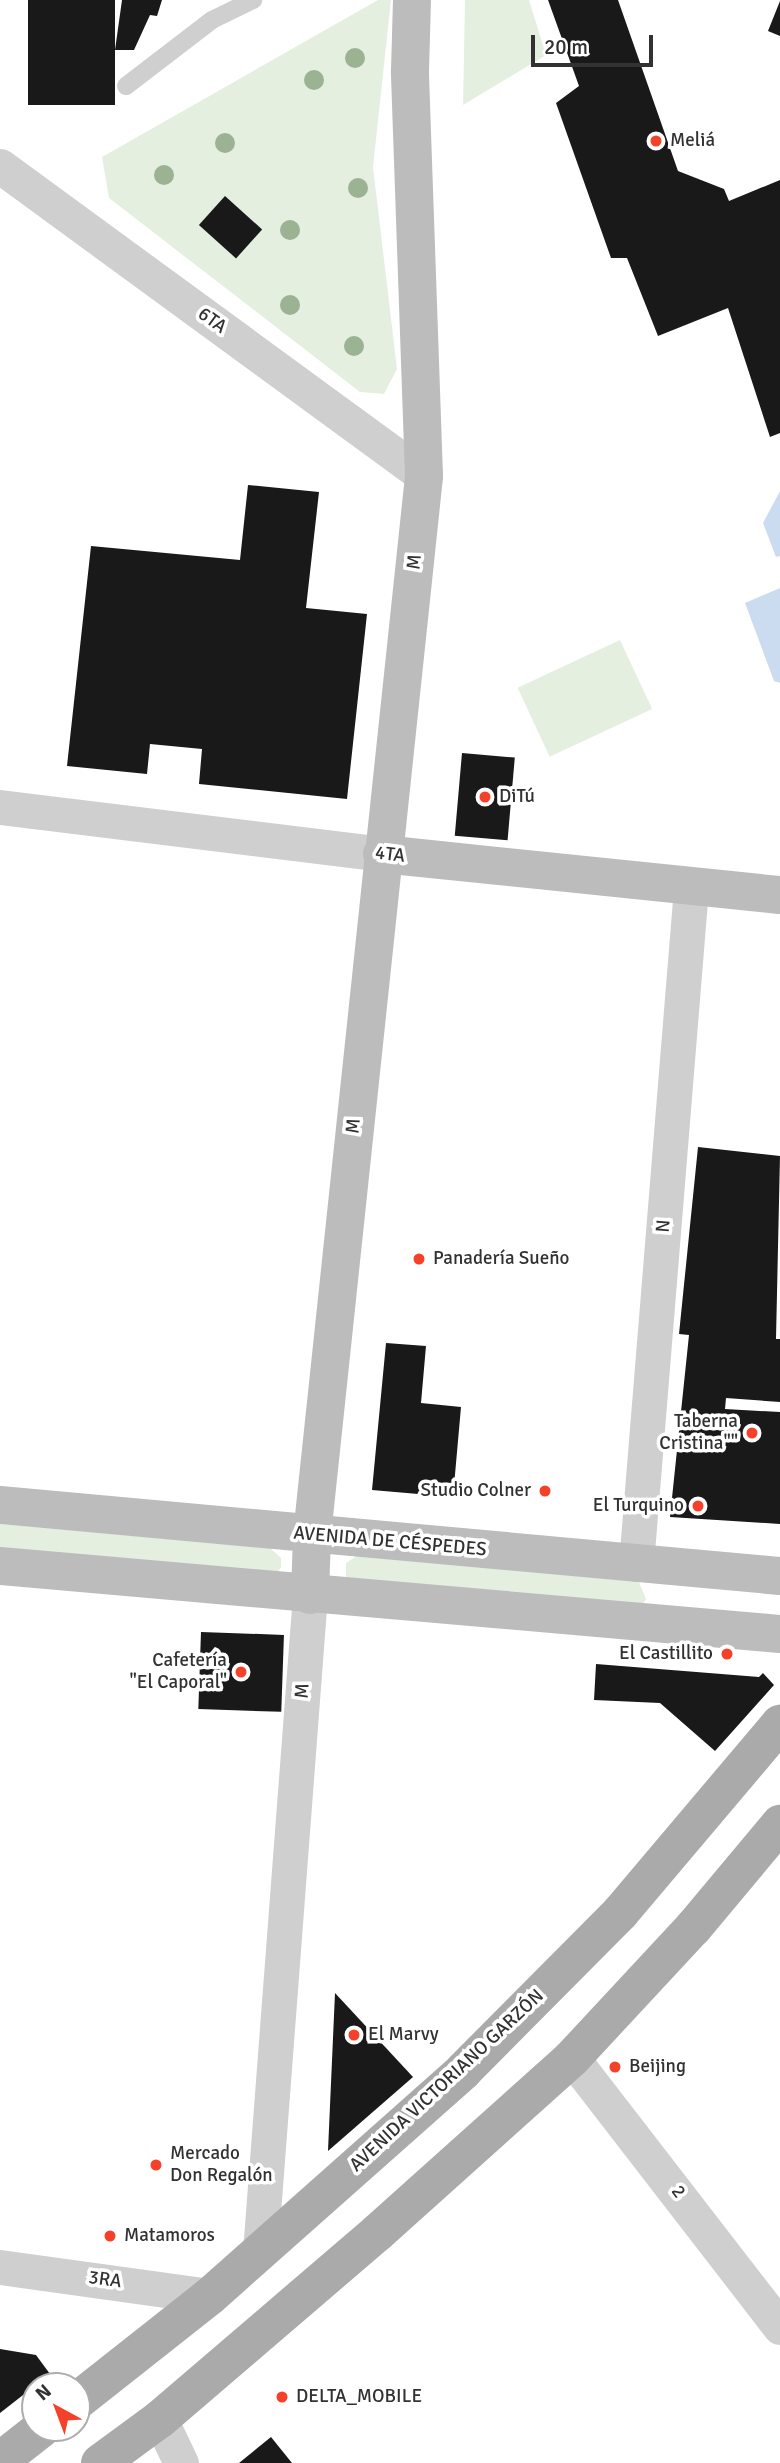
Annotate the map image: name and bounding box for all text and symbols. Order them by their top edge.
scale bar [535,21,658,65]
text: 20 m [544,34,588,60]
place label: Meliá [670,130,715,152]
marker: Meliá [648,133,664,149]
street label: 6TA [193,303,231,339]
street label: M [403,553,427,571]
place label: DiTú [499,786,535,808]
marker: DiTú [477,789,493,805]
street label: 4TA [374,842,406,868]
street label: M [342,1117,366,1135]
street label: N [652,1219,676,1233]
place label: Panadería Sueño [433,1248,569,1270]
marker: Panadería Sueño [411,1251,427,1267]
place label: Taberna Cristina"" [659,1411,738,1455]
marker: Taberna Cristina"" [744,1425,760,1441]
place label: Studio Colner [421,1480,531,1502]
marker: Studio Colner [537,1483,553,1499]
place label: El Turquino [593,1495,684,1517]
marker: El Turquino [690,1498,706,1514]
street label: AVENIDA DE CÉSPEDES [292,1522,488,1562]
place label: El Castillito [619,1643,713,1665]
marker: El Castillito [719,1646,735,1662]
place label: Cafetería "El Caporal" [129,1650,227,1694]
marker: Cafetería "El Caporal" [233,1664,249,1680]
street label: M [291,1683,315,1699]
street label: AVENIDA VICTORIANO GARZÓN [345,1985,549,2177]
place label: El Marvy [368,2024,439,2046]
marker: El Marvy [346,2027,362,2043]
place label: Beijing [629,2056,686,2078]
marker: Beijing [607,2059,623,2075]
place label: Mercado Don Regalón [170,2143,273,2187]
marker: Mercado Don Regalón [148,2157,164,2173]
street label: 2 [666,2181,690,2203]
place label: Matamoros [124,2225,215,2247]
marker: Matamoros [102,2228,118,2244]
street label: 3RA [87,2266,123,2294]
north arrow [21,2372,91,2442]
text: N [31,2379,56,2406]
place label: DELTA_MOBILE [296,2386,422,2408]
marker: DELTA_MOBILE [274,2389,290,2405]

